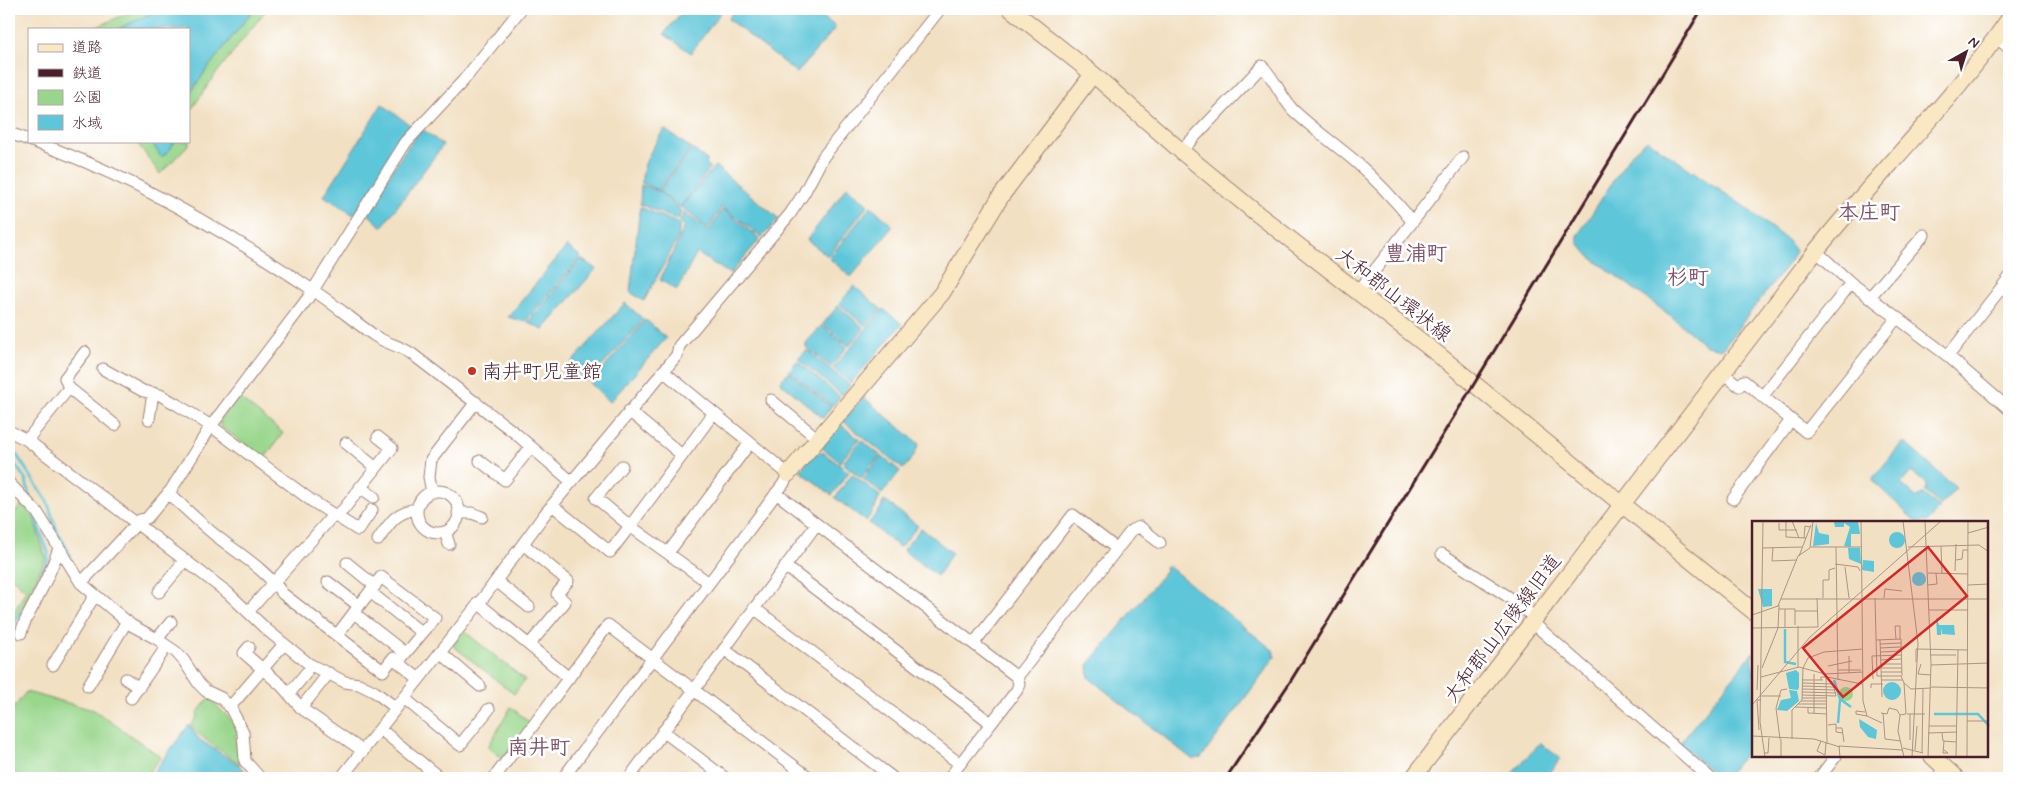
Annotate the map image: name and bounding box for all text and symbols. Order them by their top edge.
legend [28,28,190,142]
north arrow [1940,28,1990,78]
text: N [1964,33,1983,53]
text: 道路 [72,38,102,58]
text: 鉄道 [72,64,102,84]
text: 公園 [72,88,102,108]
text: 水域 [72,114,102,134]
district label: 本庄町 [1838,199,1901,227]
district label: 豊浦町 [1385,240,1448,268]
street label: 大和郡山環状線 [1330,241,1457,349]
district label: 杉町 [1667,264,1709,292]
place label: 南井町児童館 [482,359,602,386]
marker: 南井町児童館 [466,365,478,377]
inset map [1752,521,1988,757]
street label: 大和郡山広陵線旧道 [1438,549,1568,709]
district label: 南井町 [508,734,571,762]

